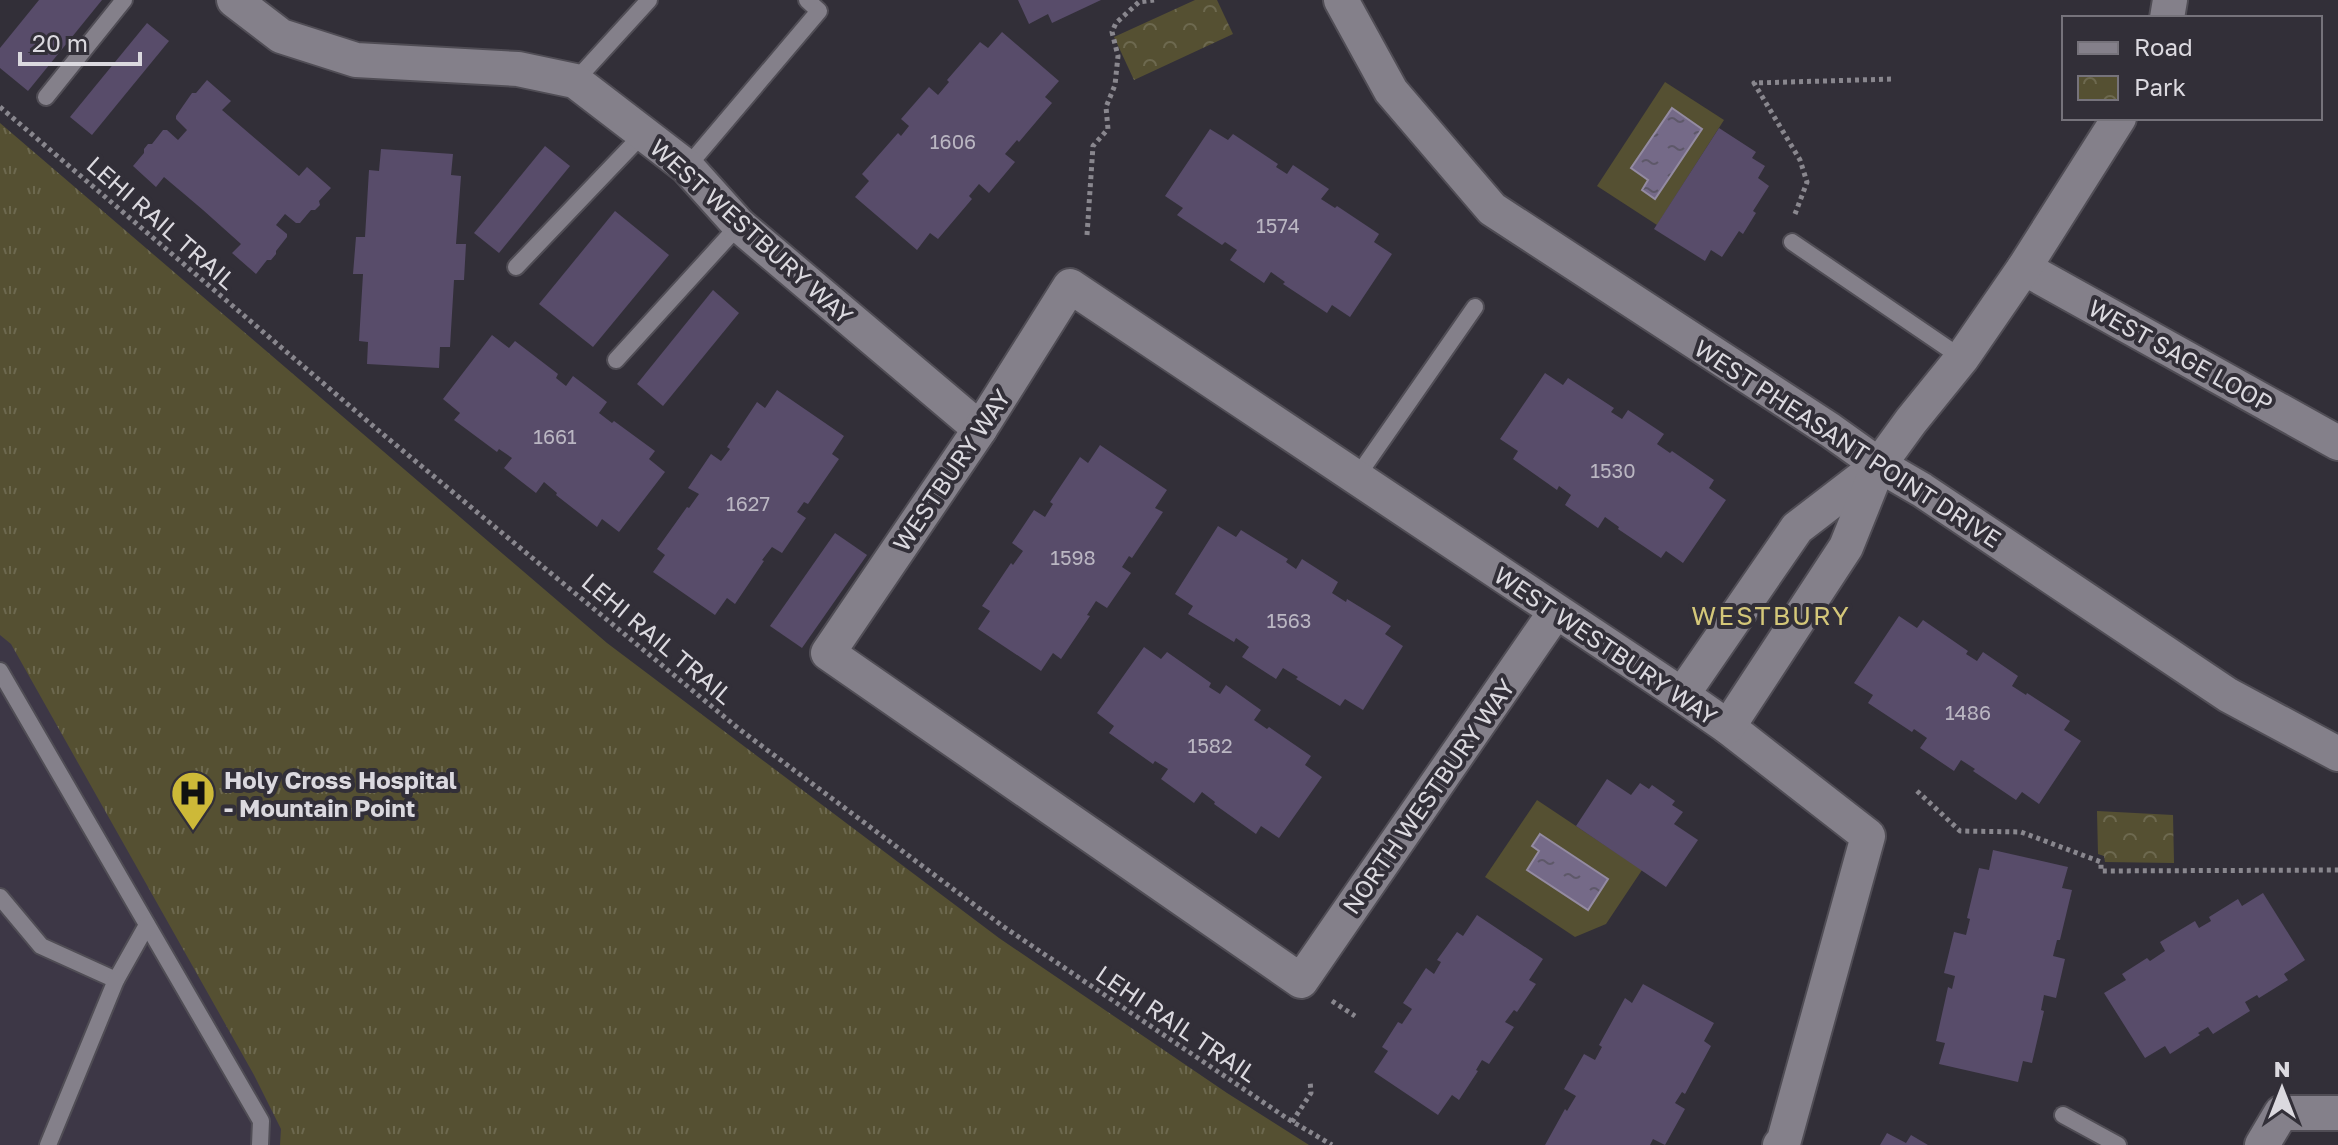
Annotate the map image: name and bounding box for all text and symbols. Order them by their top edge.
scale bar [20,16,140,66]
legend [2062,16,2322,120]
text: 20 m [32,28,88,57]
text: Road [2134,32,2193,61]
text: Park [2134,72,2186,101]
house number: 1606 [930,129,976,153]
street label: WEST WESTBURY WAY [645,132,860,330]
street label: LEHI RAIL TRAIL [81,149,243,295]
house number: 1574 [1256,213,1300,237]
street label: WEST SAGE LOOP [2084,292,2278,418]
street label: WEST PHEASANT POINT DRIVE [1689,333,2007,553]
street label: WESTBURY WAY [886,383,1016,556]
house number: 1661 [533,424,577,448]
house number: 1530 [1590,458,1636,482]
house number: 1627 [726,491,770,515]
house number: 1598 [1050,545,1096,569]
street label: WEST WESTBURY WAY [1489,560,1723,731]
street label: LEHI RAIL TRAIL [577,566,740,710]
district label: WESTBURY [1691,600,1851,631]
house number: 1563 [1266,608,1312,632]
street label: NORTH WESTBURY WAY [1336,672,1521,919]
house number: 1486 [1945,700,1991,724]
house number: 1582 [1187,733,1233,757]
place label: Holy Cross Hospital - Mountain Point [224,765,457,822]
hospital icon: Holy Cross Hospital - Mountain Point [169,769,217,832]
street label: LEHI RAIL TRAIL [1091,958,1263,1088]
north arrow [2242,1049,2322,1129]
text: N [2274,1055,2290,1082]

